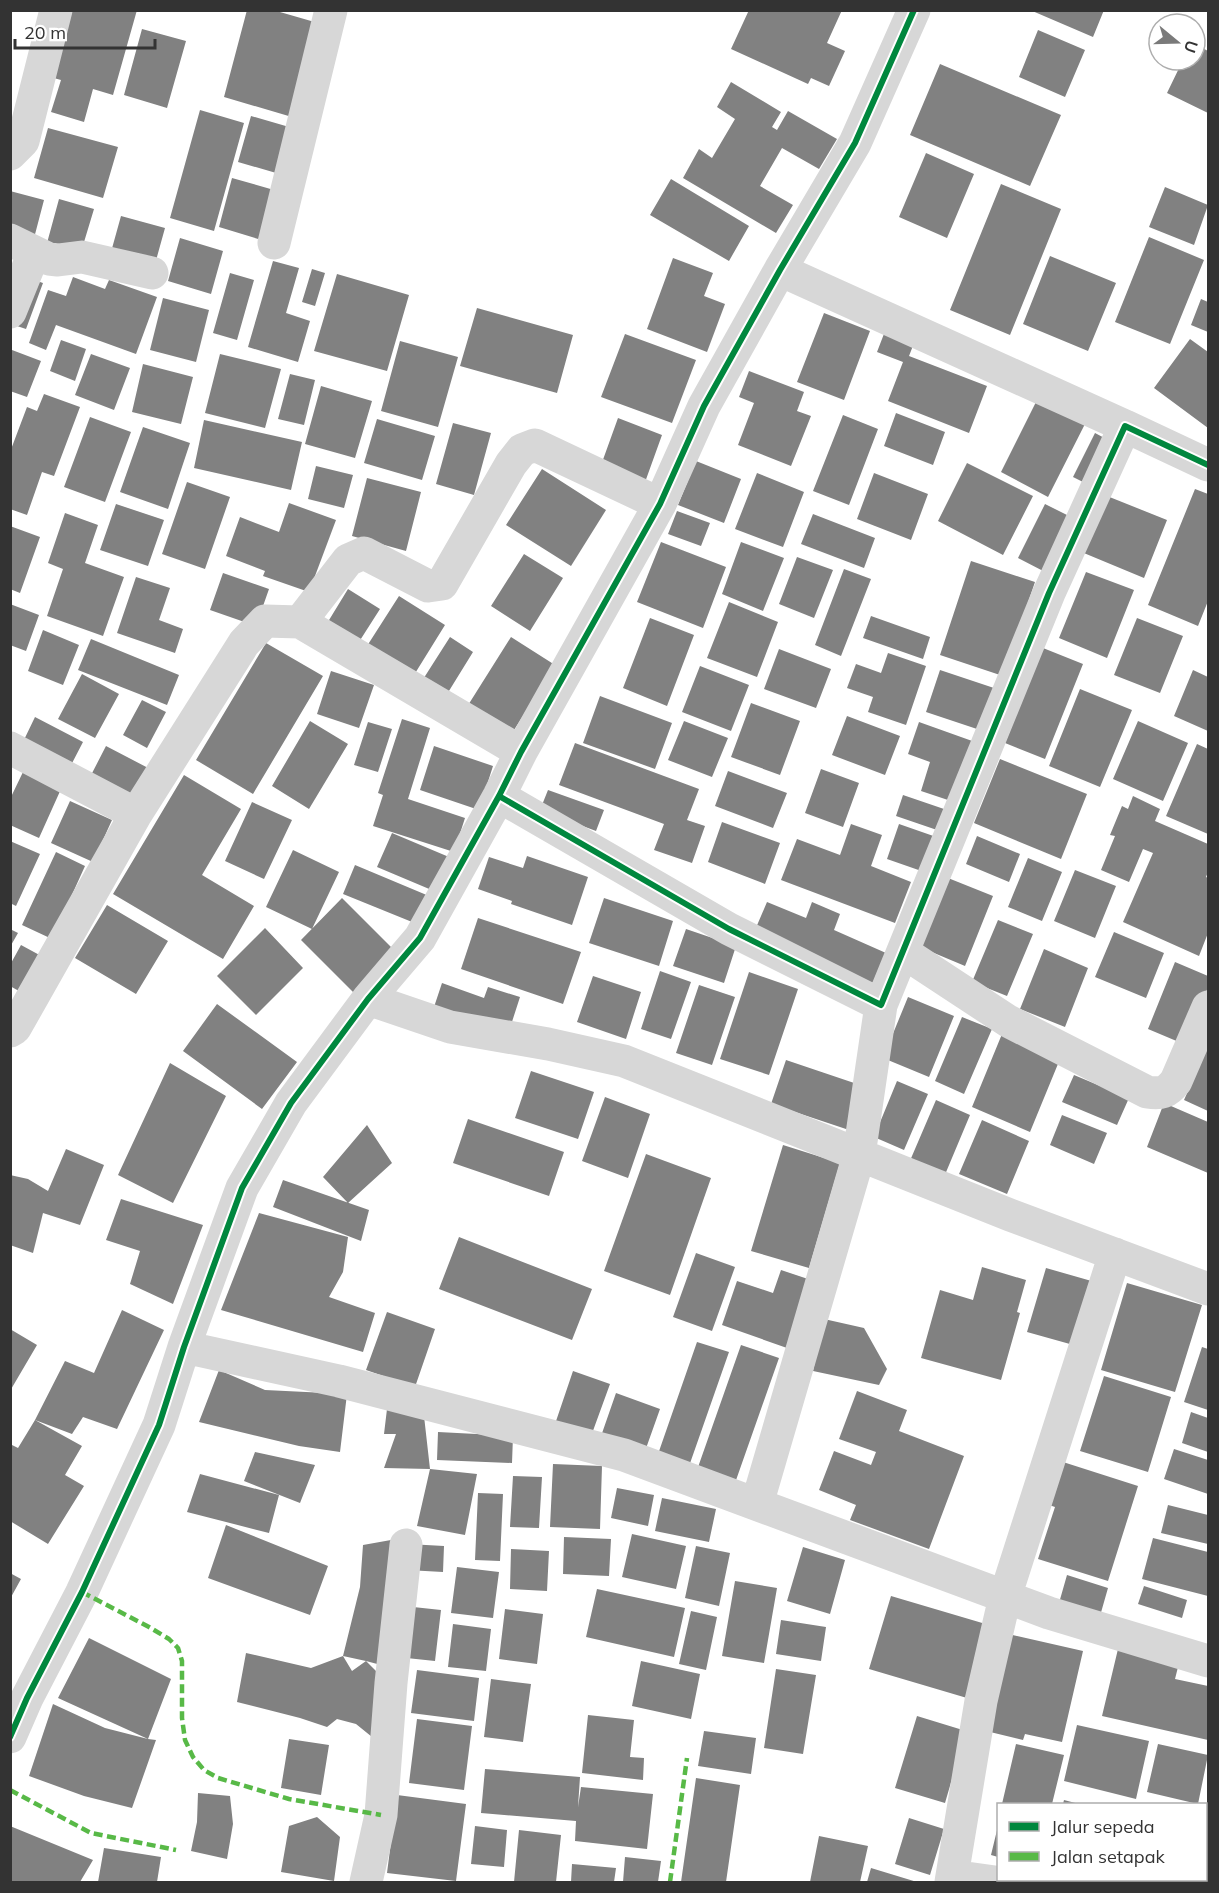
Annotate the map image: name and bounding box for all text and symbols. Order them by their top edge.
scale bar [15,12,154,50]
north arrow [1147,12,1207,72]
text: 20 m [24,21,66,44]
text: U [1180,38,1203,56]
legend [997,1803,1207,1881]
text: Jalur sepeda [1051,1815,1155,1838]
text: Jalan setapak [1051,1845,1165,1868]

